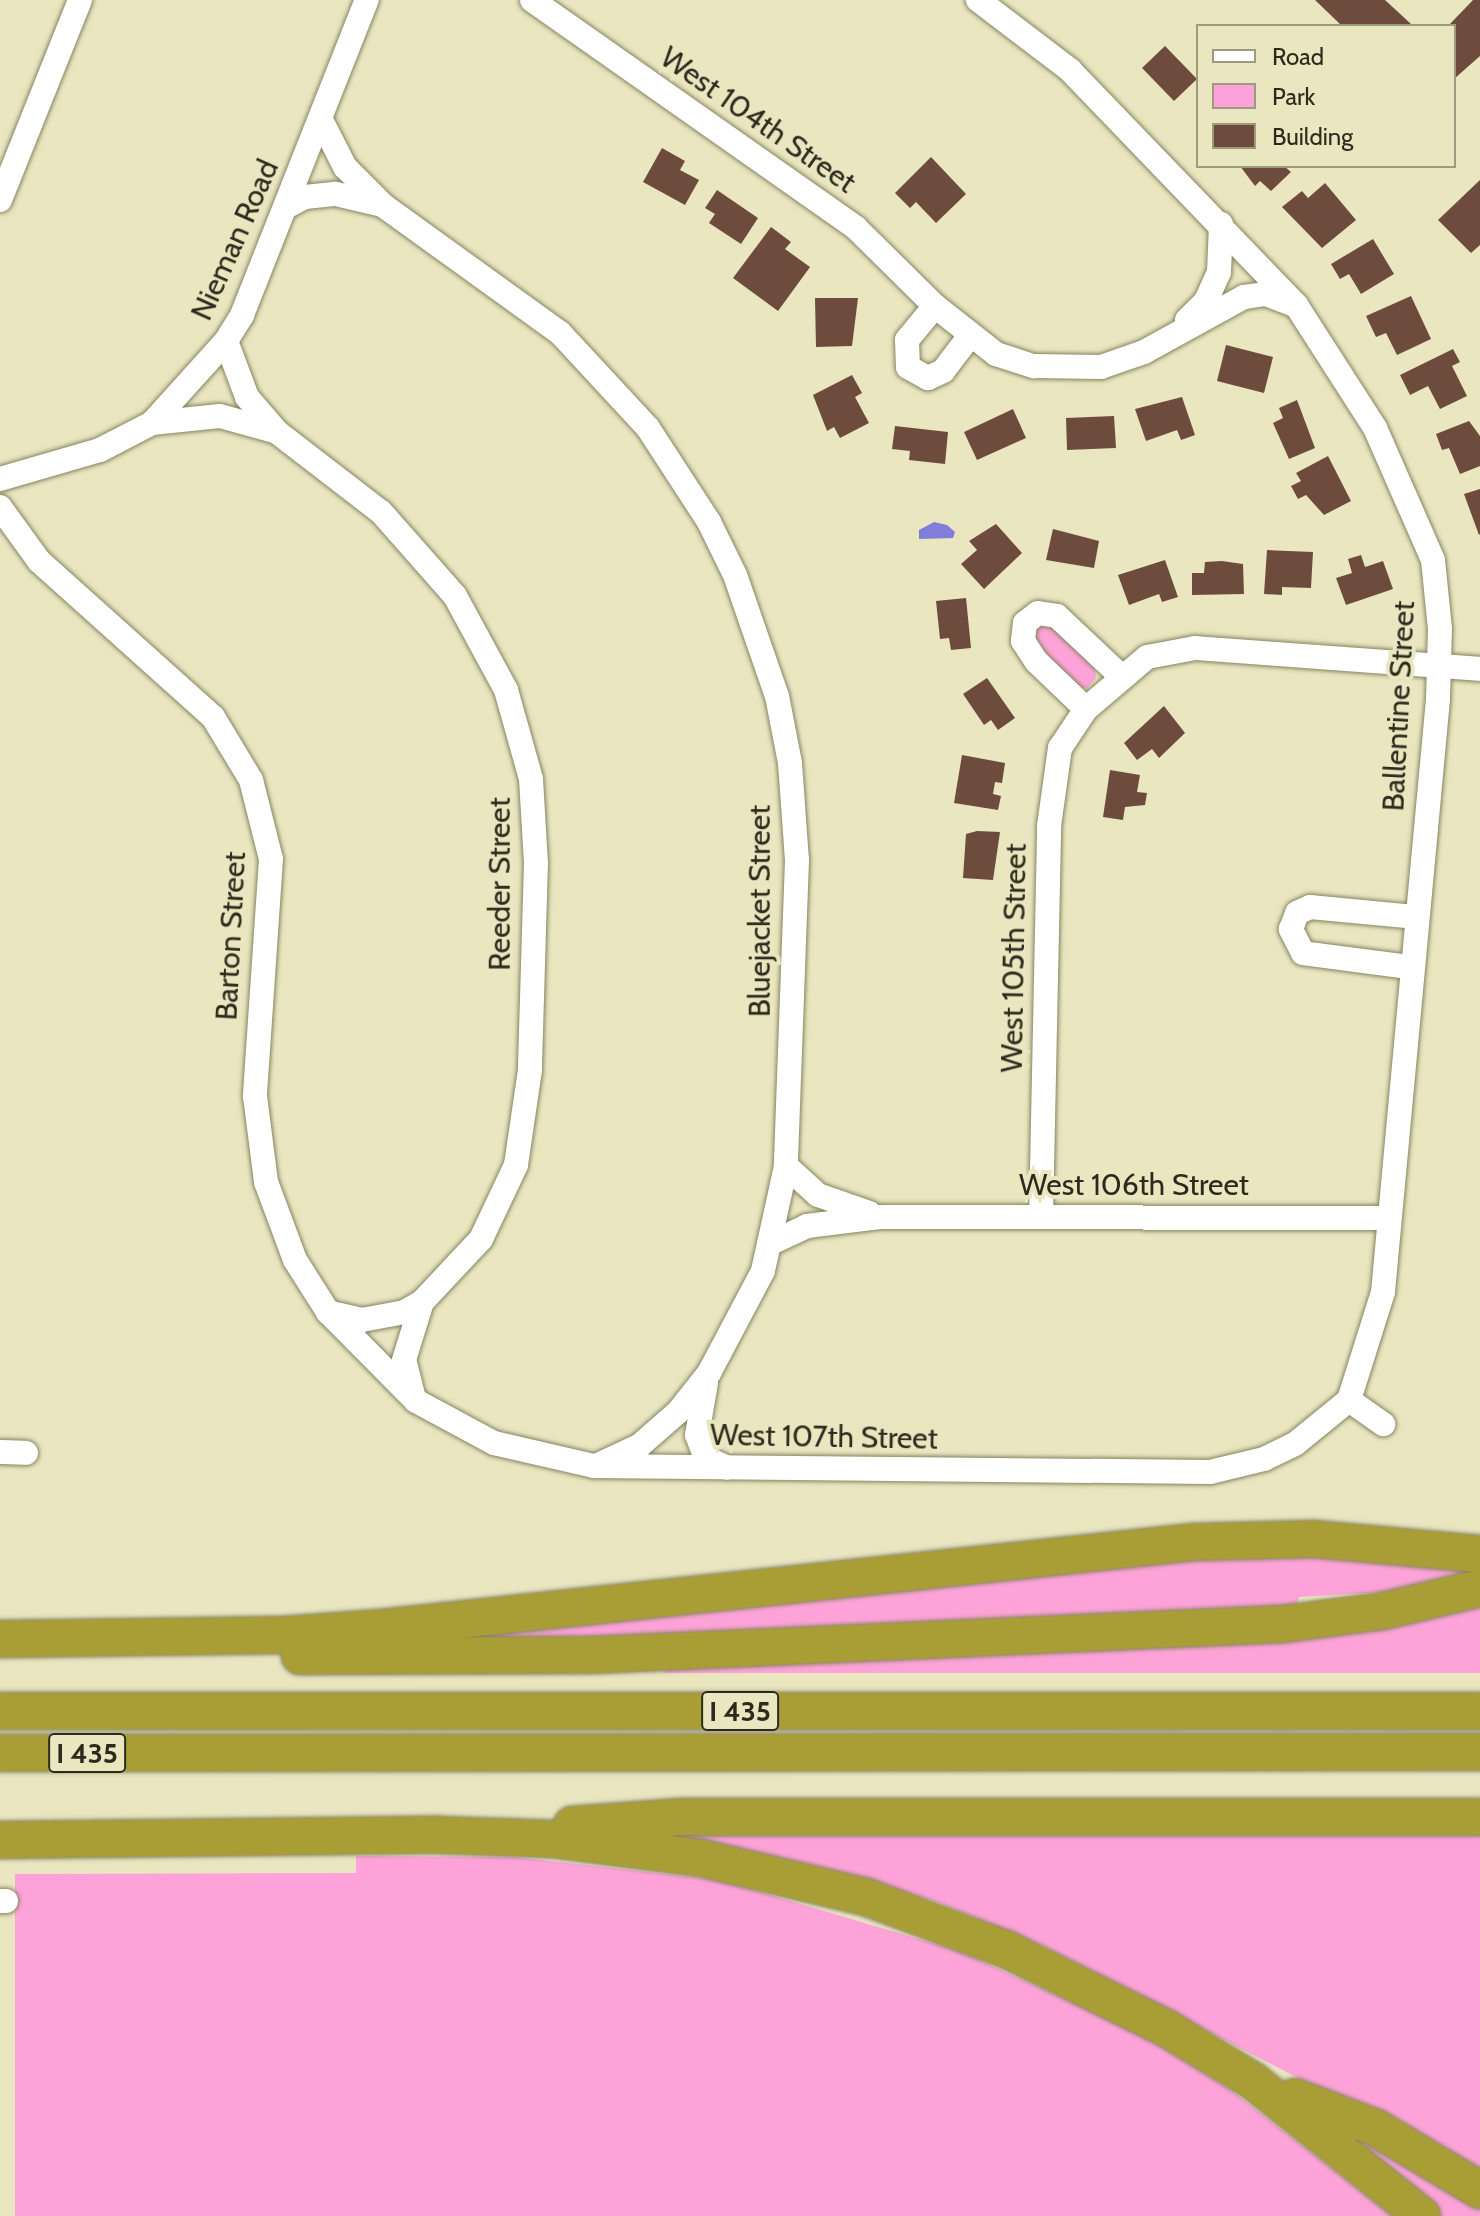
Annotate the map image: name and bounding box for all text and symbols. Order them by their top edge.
legend [1196,24,1456,168]
street label: West 104th Street [653,39,863,201]
text: Road [1272,42,1324,71]
text: Park [1272,82,1315,111]
text: Building [1272,122,1353,151]
street label: Nieman Road [184,154,286,326]
street label: Ballentine Street [1376,600,1422,812]
street label: Reeder Street [482,797,518,971]
street label: Bluejacket Street [742,805,778,1017]
street label: West 105th Street [994,843,1034,1073]
street label: Barton Street [209,851,253,1021]
street label: West 106th Street [1019,1167,1249,1203]
street label: West 107th Street [710,1417,938,1457]
road number: I 435 [700,1687,780,1735]
road number: I 435 [47,1729,127,1777]

